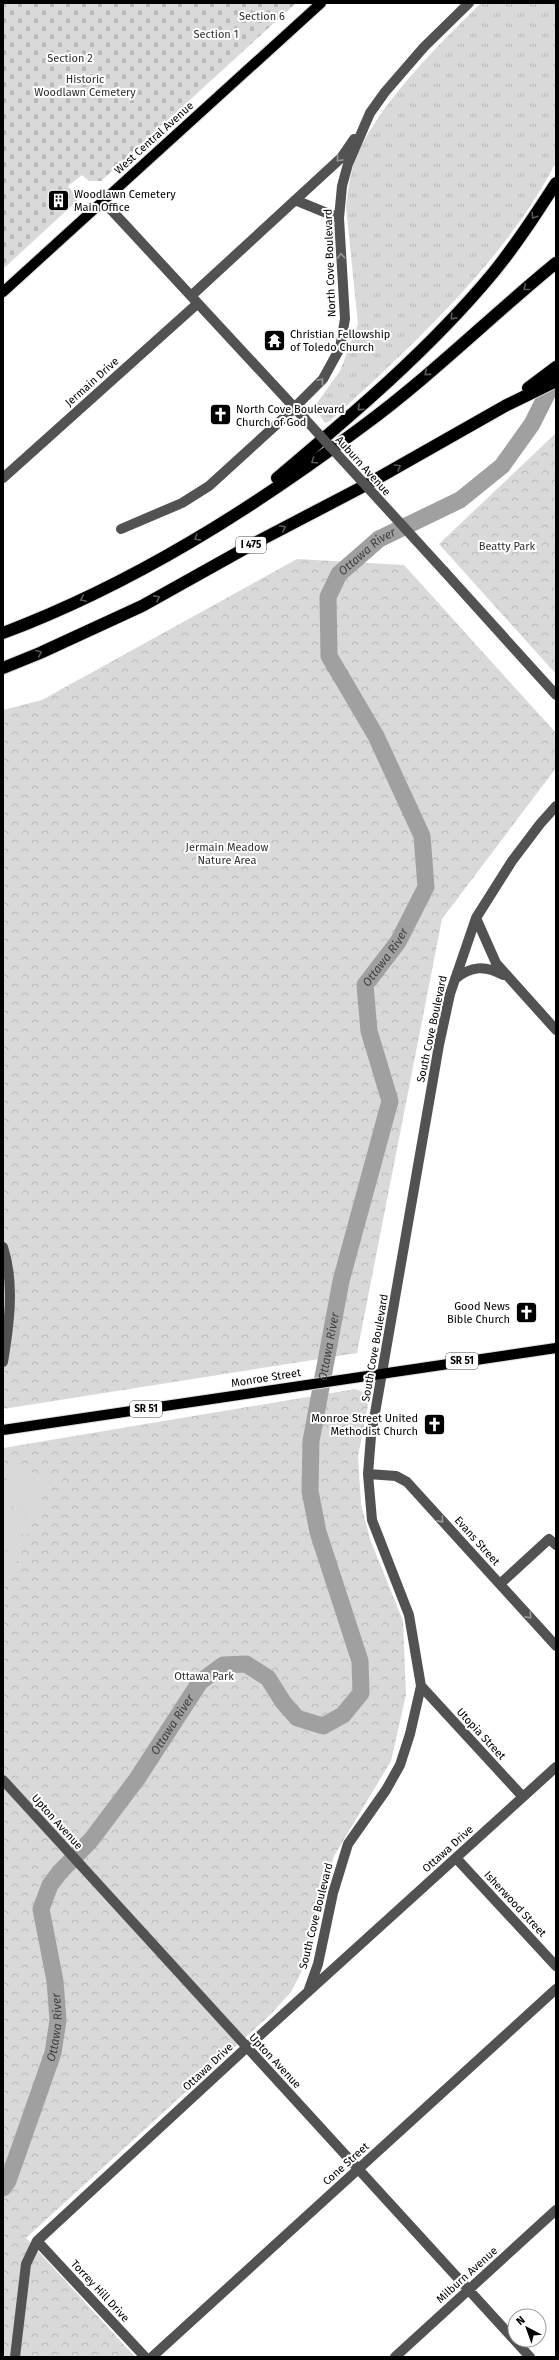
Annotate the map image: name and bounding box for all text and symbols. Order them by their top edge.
park label: Section 6 [239,10,285,23]
park label: Section 1 [194,28,238,41]
park label: Section 2 [47,52,93,65]
park label: Historic Woodlawn Cemetery [34,73,136,99]
street label: West Central Avenue [112,99,196,177]
one-way arrow [336,154,344,162]
building icon: Woodlawn Cemetery Main Office [46,187,72,213]
place label: Woodlawn Cemetery Main Office [74,188,176,214]
street label: North Cove Boulevard [322,209,338,317]
one-way arrow [531,212,539,219]
one-way arrow [337,253,346,259]
one-way arrow [523,283,530,290]
one-way arrow [450,312,458,320]
temple icon: Christian Fellowship of Toledo Church [261,327,287,353]
place label: Christian Fellowship of Toledo Church [290,328,390,354]
street label: Jermain Drive [63,355,121,409]
one-way arrow [425,368,432,375]
one-way arrow [317,378,324,385]
church icon: North Cove Boulevard Church of God [207,402,233,428]
place label: North Cove Boulevard Church of God [236,403,344,429]
one-way arrow [357,403,365,410]
street label: Auburn Avenue [333,433,393,499]
one-way arrow [311,456,318,463]
one-way arrow [393,465,401,472]
water label: Ottawa River [336,525,398,578]
one-way arrow [279,526,286,533]
one-way arrow [194,533,201,541]
road number: I 475 [236,537,266,553]
park label: Beatty Park [479,540,536,553]
one-way arrow [79,594,87,602]
one-way arrow [153,595,160,603]
one-way arrow [35,650,43,658]
park label: Jermain Meadow Nature Area [186,841,269,867]
water label: Ottawa River [359,925,411,989]
street label: South Cove Boulevard [414,974,450,1084]
street label: South Cove Boulevard [359,1293,391,1403]
church icon: Good News Bible Church [513,1299,539,1325]
place label: Good News Bible Church [447,1300,510,1326]
water label: Ottawa River [315,1311,342,1382]
road number: SR 51 [446,1353,478,1369]
street label: Monroe Street [230,1366,302,1390]
road number: SR 51 [130,1401,162,1417]
church icon: Monroe Street United Methodist Church [421,1411,447,1437]
place label: Monroe Street United Methodist Church [311,1412,418,1438]
street label: Evans Street [452,1514,502,1568]
one-way arrow [437,1515,444,1523]
one-way arrow [524,1611,531,1619]
park label: Ottawa Park [174,1670,234,1683]
water label: Ottawa River [148,1691,197,1757]
street label: Utopia Street [454,1705,508,1763]
street label: Upton Avenue [29,1792,85,1852]
street label: Ottawa Drive [420,1823,476,1875]
street label: South Cove Boulevard [296,1861,336,1971]
street label: Isherwood Street [481,1868,549,1940]
water label: Ottawa River [43,1992,65,2064]
street label: Upton Avenue [246,2031,304,2091]
street label: Ottawa Drive [180,2040,236,2094]
street label: Cone Street [320,2140,372,2188]
street label: Milburn Avenue [434,2244,500,2306]
street label: Torrey Hill Drive [68,2257,132,2325]
north arrow [507,2308,547,2348]
text: N [514,2314,528,2328]

